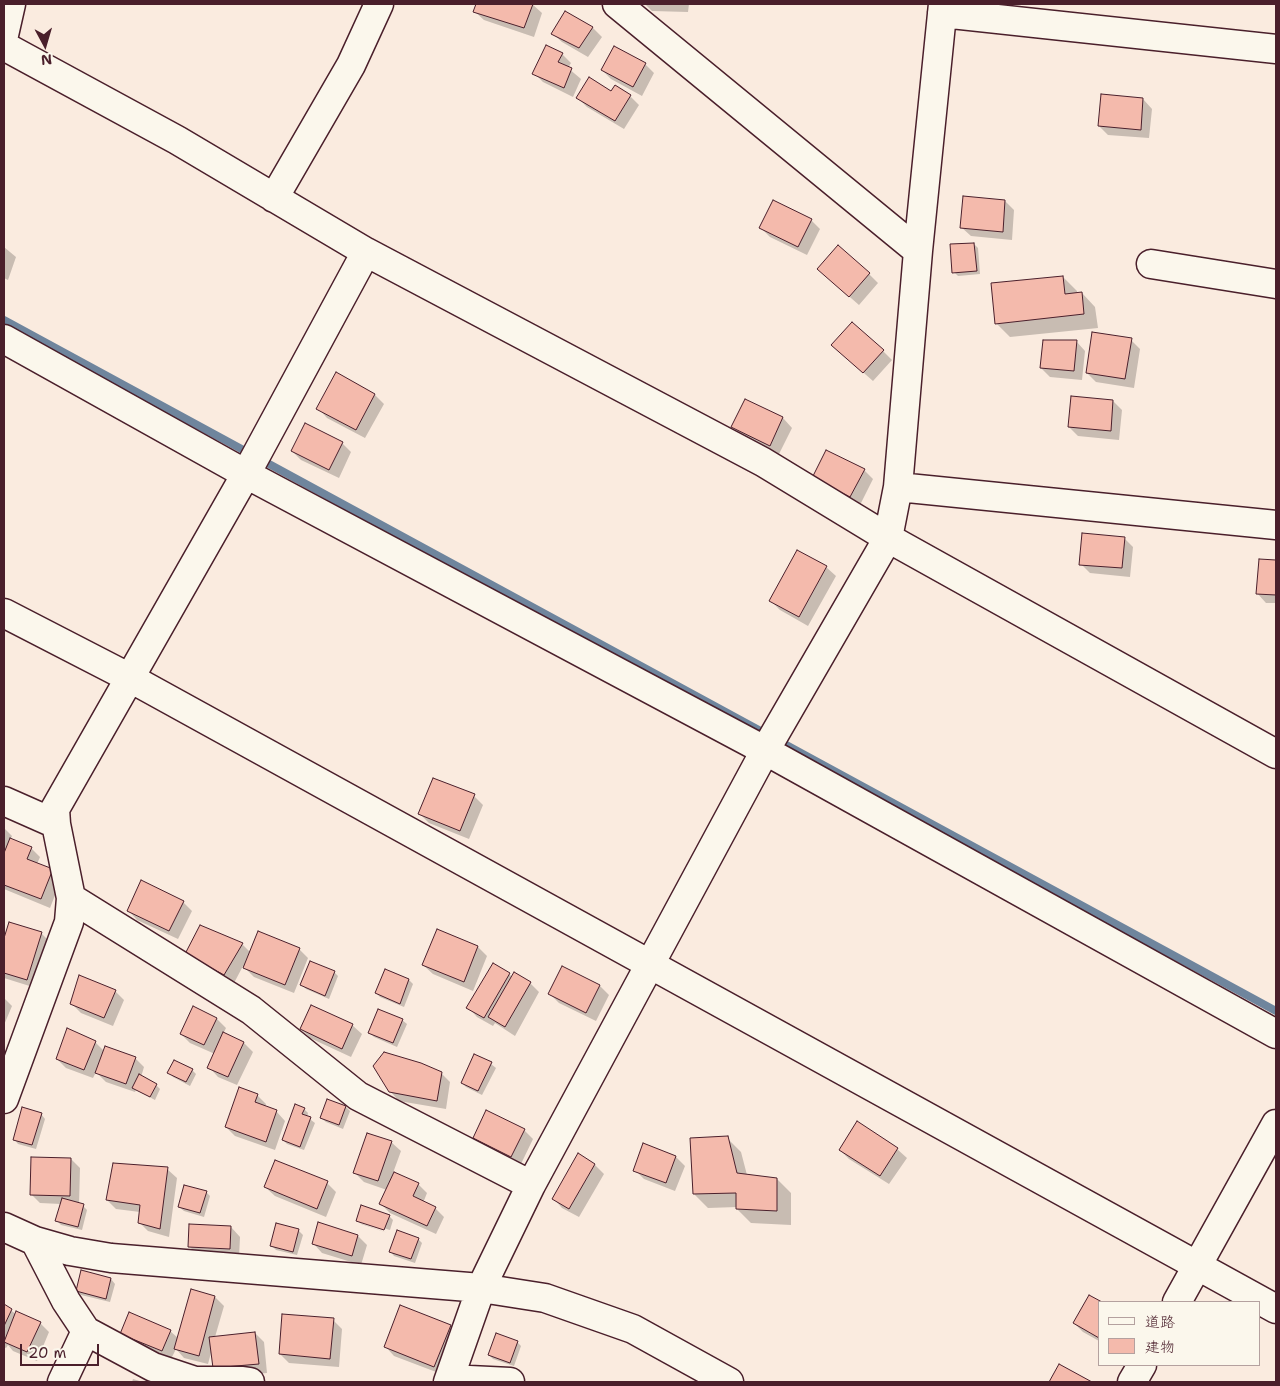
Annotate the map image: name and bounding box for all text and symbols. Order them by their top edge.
north arrow [20,20,70,70]
text: N [40,50,53,69]
legend [1098,1301,1260,1366]
text: 道路 [1145,1312,1175,1332]
scale bar [22,1334,101,1366]
text: 建物 [1145,1337,1175,1357]
text: 20 m [28,1343,67,1363]

